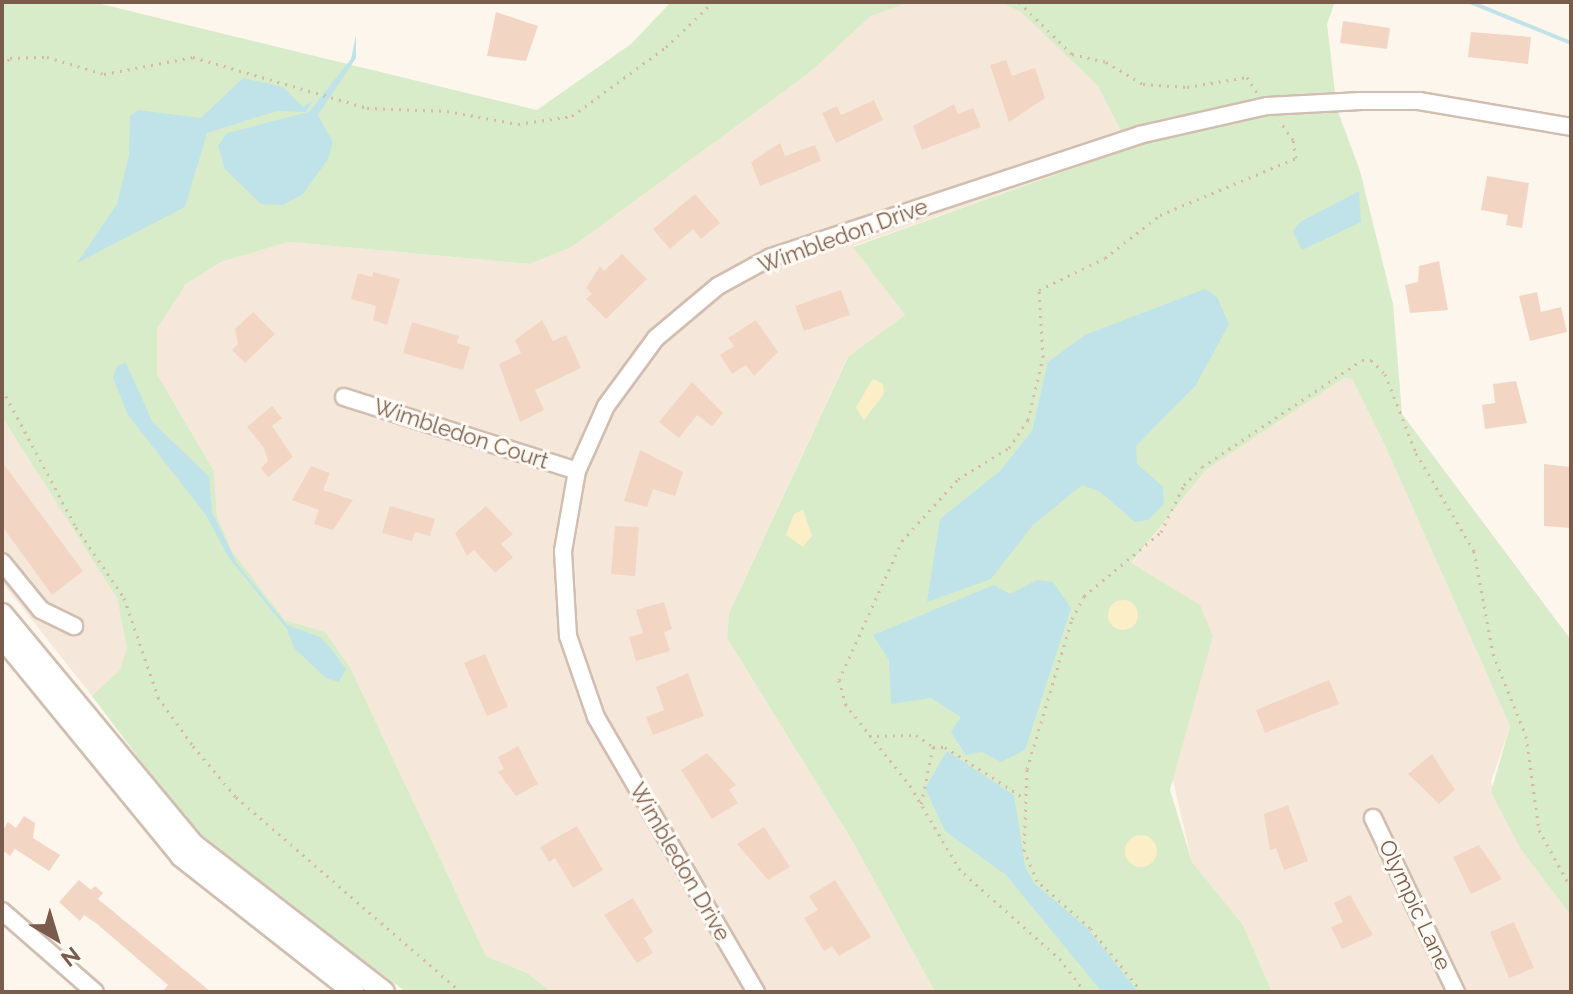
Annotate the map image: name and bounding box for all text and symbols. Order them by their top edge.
street label: Wimbledon Drive [755,193,931,279]
street label: Wimbledon Court [370,393,552,475]
street label: Wimbledon Drive [624,778,736,946]
street label: Olympic Lane [1373,836,1457,974]
north arrow [16,898,96,978]
text: N [56,941,85,972]

